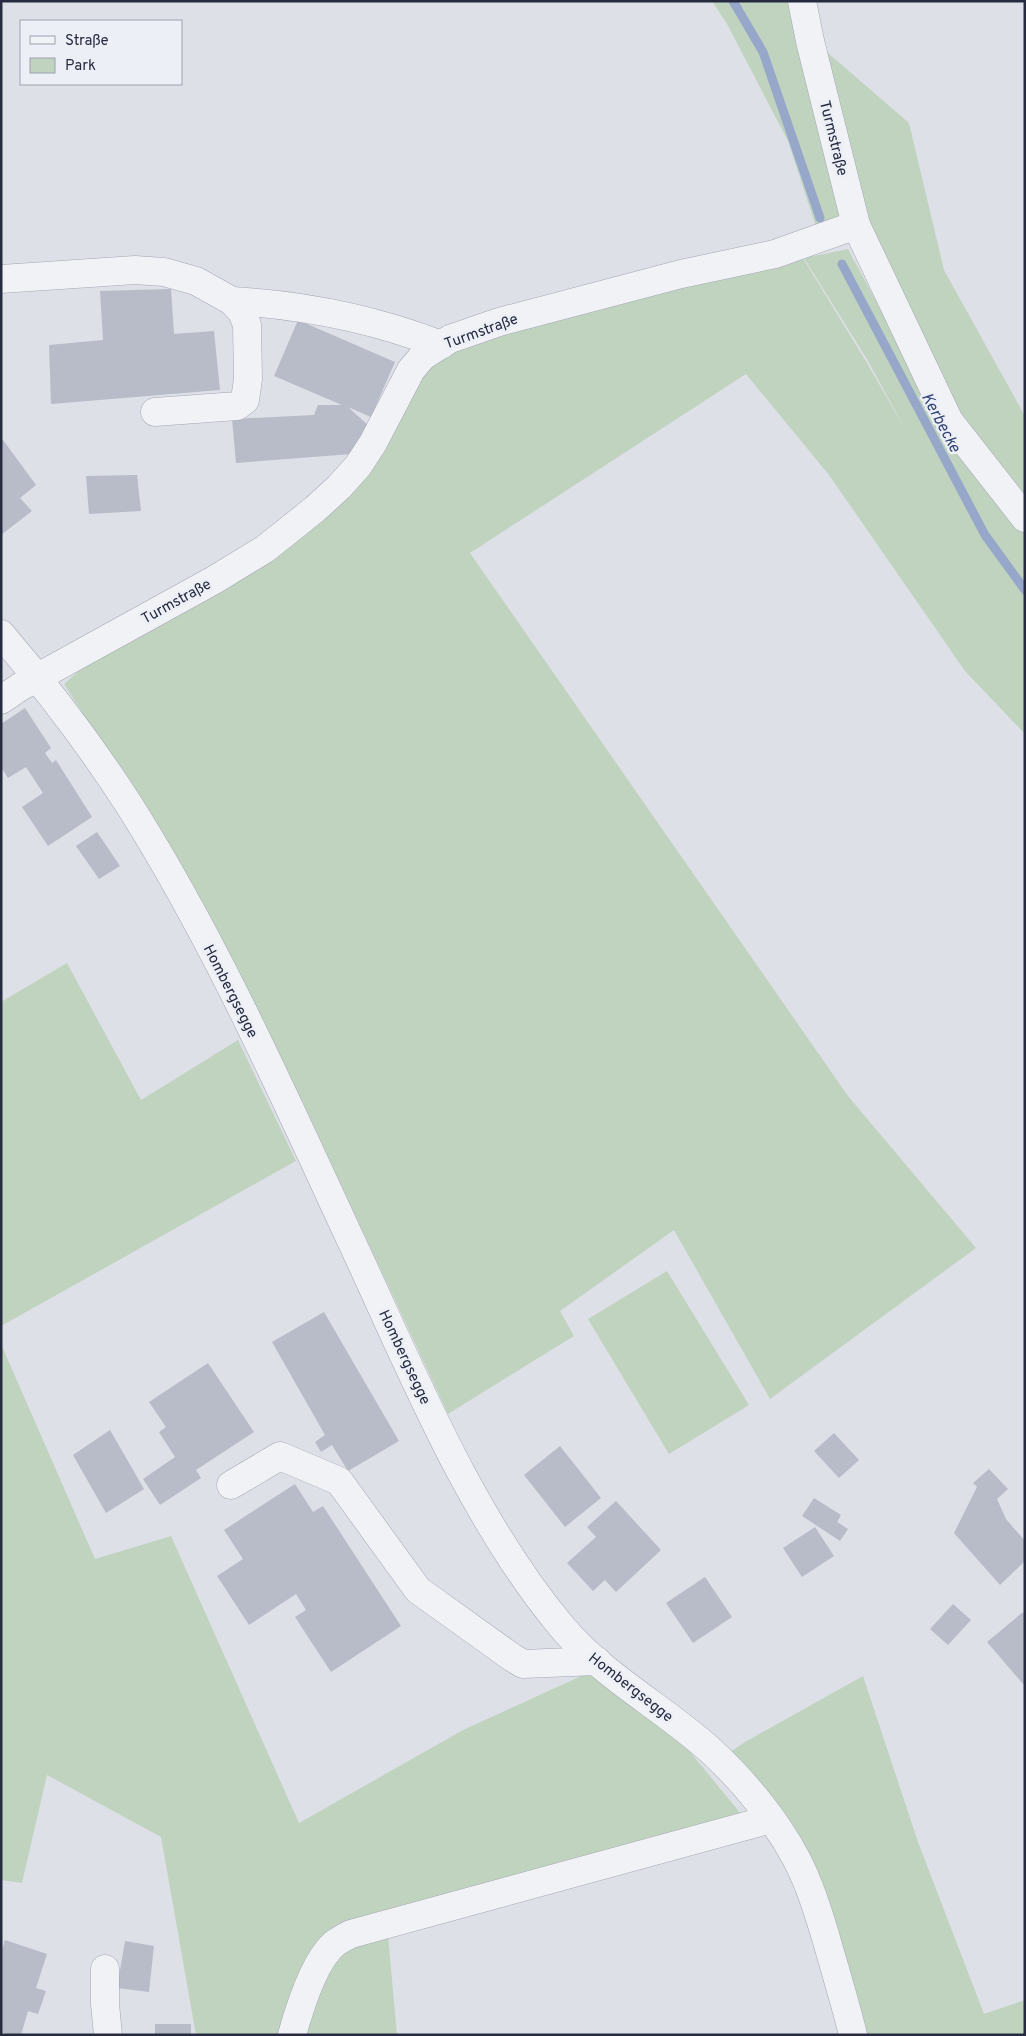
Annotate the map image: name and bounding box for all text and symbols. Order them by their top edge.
legend [20,20,182,85]
text: Straße [65,32,109,51]
text: Park [65,57,96,76]
street label: Turmstraße [814,99,851,178]
street label: Turmstraße [442,310,521,354]
water label: Kerbecke [916,390,965,457]
street label: Turmstraße [138,575,215,629]
street label: Hombergsegge [198,942,261,1042]
street label: Hombergsegge [373,1307,434,1408]
street label: Hombergsegge [584,1649,676,1727]

